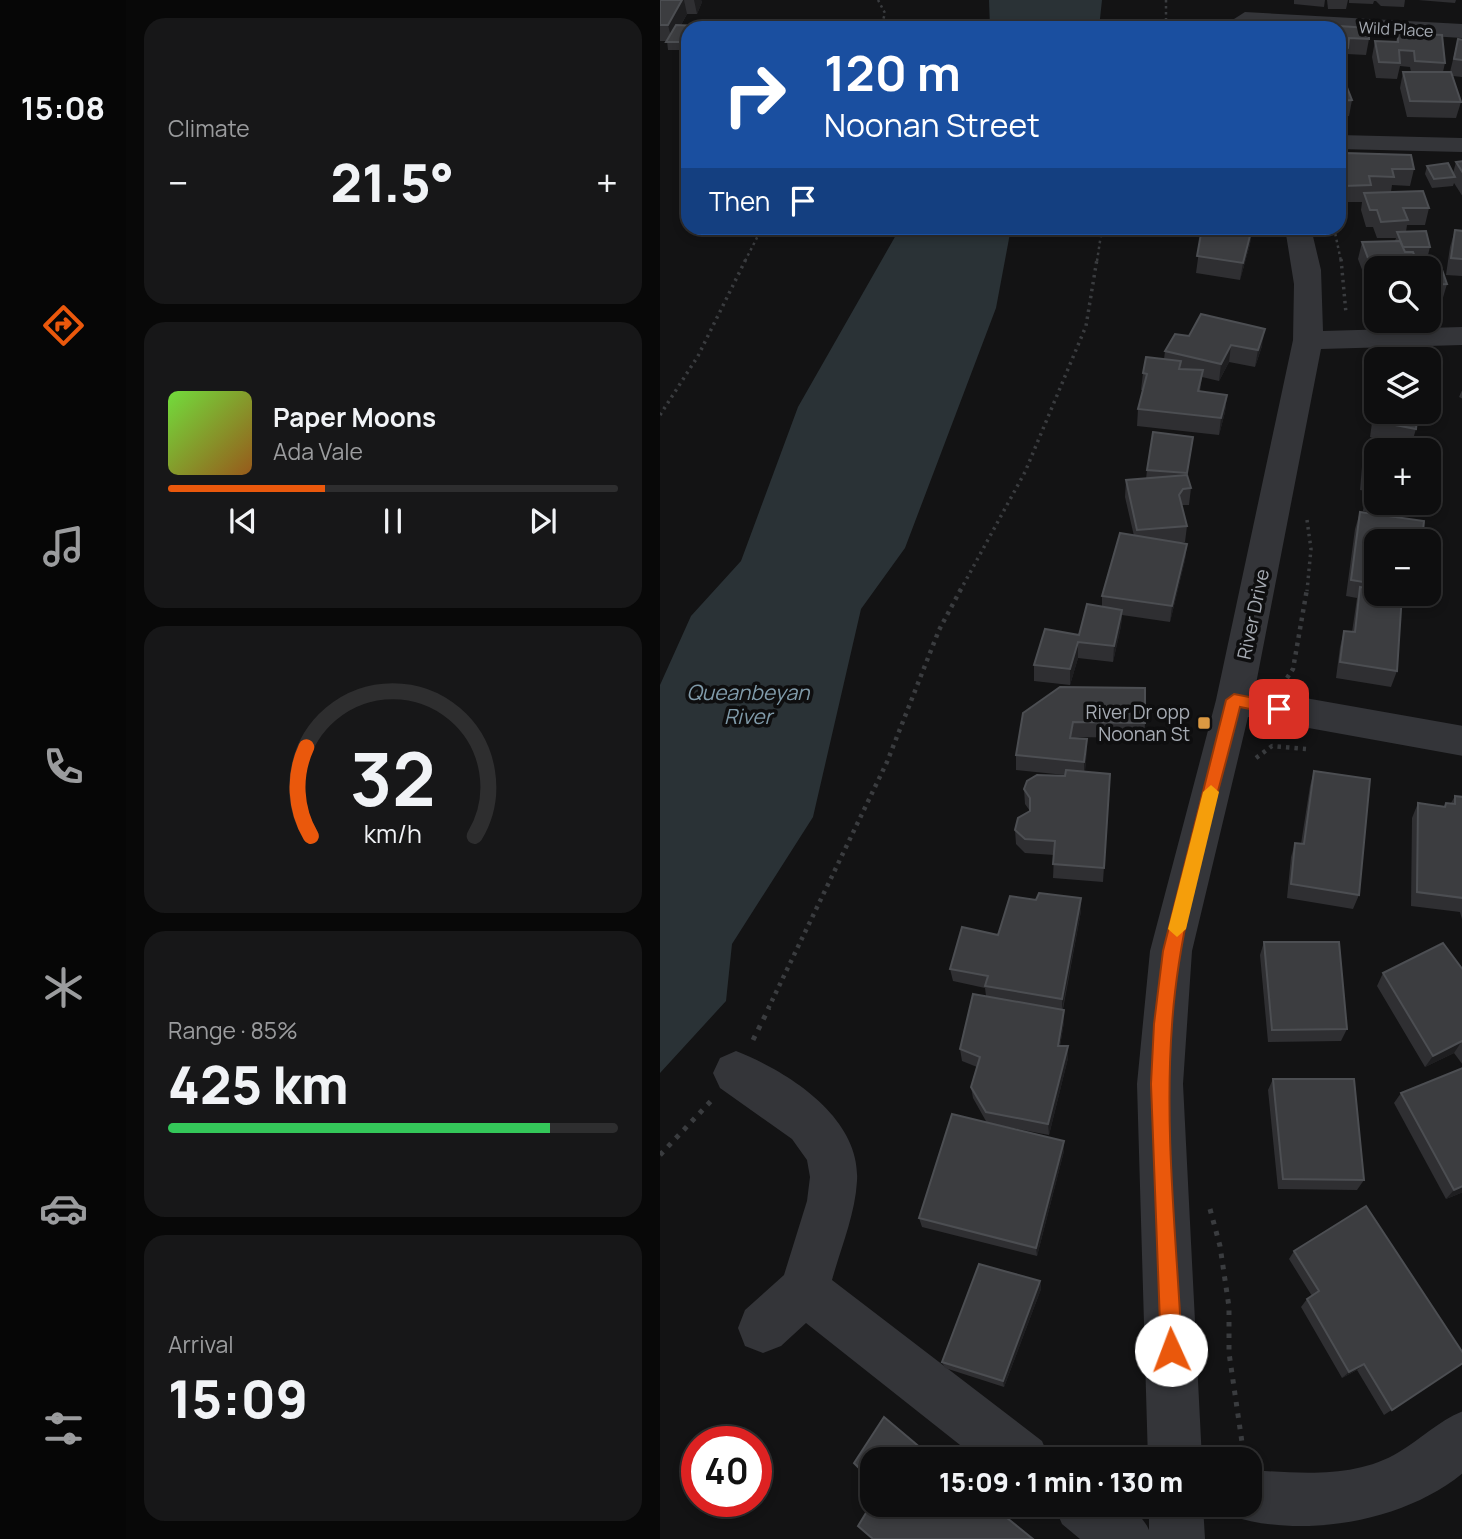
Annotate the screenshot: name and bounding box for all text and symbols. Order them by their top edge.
street label: Wild Place [1358,16,1434,42]
text: 120 m [824,39,961,106]
icon: right [709,49,800,140]
text: 15:08 [21,86,105,130]
text: Noonan Street [824,103,1040,147]
text: Climate [168,112,250,144]
text: 21.5° [331,147,454,218]
text: − [168,156,189,208]
text: + [596,156,618,208]
icon: arrive [784,182,822,220]
text: Then [709,183,770,219]
map controls [1364,256,1441,606]
button: search [1364,256,1441,333]
icon: directions [39,301,88,350]
button: layers [1364,347,1441,424]
text: Paper Moons [273,399,436,435]
text: Ada Vale [273,435,363,467]
button: + [1364,438,1441,515]
icon: previous [224,502,262,540]
icon: pause [374,502,412,540]
icon: next [524,502,562,540]
icon: music [39,522,88,571]
button: − [1364,529,1441,606]
street label: River Drive [1231,566,1275,662]
water label: Queanbeyan River [686,678,811,730]
pin [1249,679,1309,739]
icon: arrive [1260,690,1298,728]
place label: River Dr opp Noonan St [1085,699,1190,747]
marker: River Dr opp Noonan St [1196,715,1212,731]
text: 32 [350,728,436,828]
icon: phone [39,742,88,791]
text: km/h [364,815,422,850]
icon: climate [39,963,88,1012]
text: Range · 85% [168,1014,298,1046]
text: 425 km [168,1049,349,1120]
icon: car [39,1184,88,1233]
position arrow [1134,1313,1208,1387]
text: Arrival [168,1328,234,1360]
text: 15:09 [168,1363,308,1434]
icon: filters [39,1404,88,1453]
speed limit sign: 40 [681,1426,772,1517]
text: 15:09 · 1 min · 130 m [939,1464,1183,1500]

